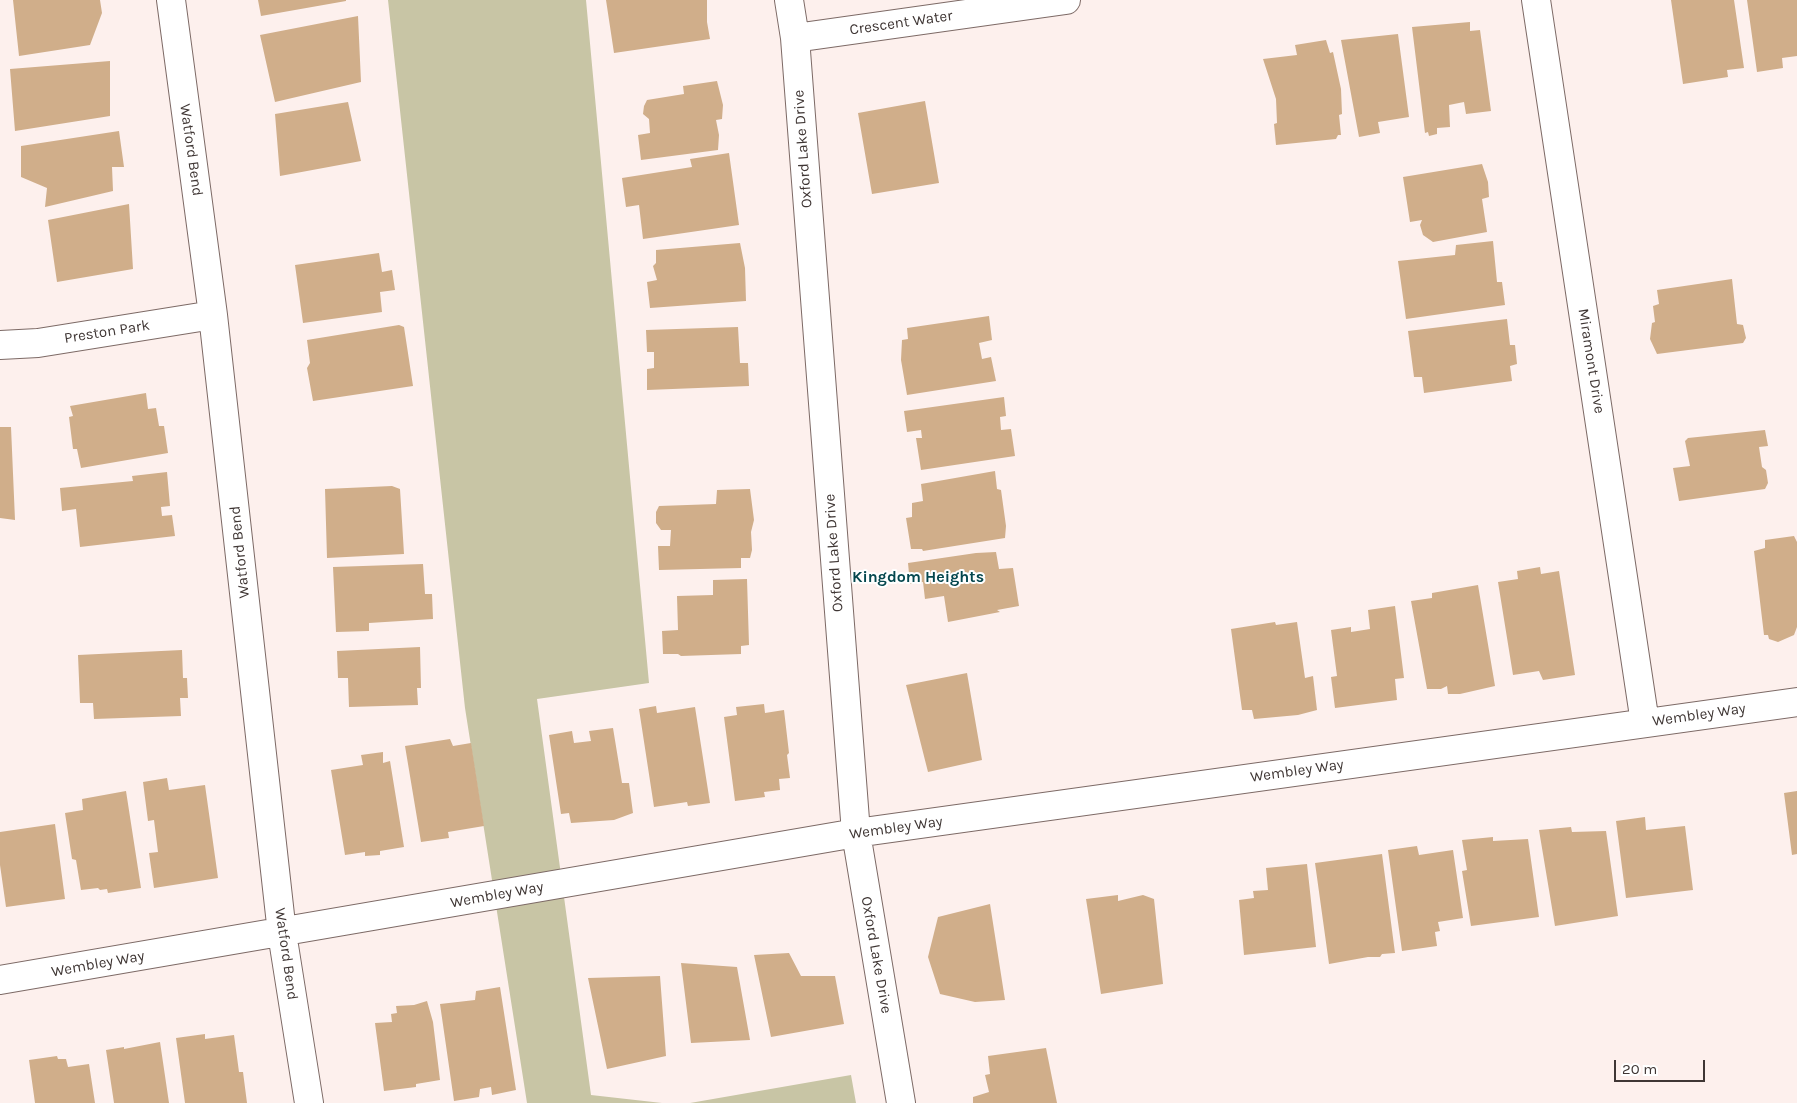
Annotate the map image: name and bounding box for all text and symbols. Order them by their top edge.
street label: Crescent Water [848,7,954,39]
street label: Oxford Lake Drive [790,89,816,209]
street label: Watford Bend [176,103,206,197]
street label: Miramont Drive [1574,307,1608,415]
street label: Preston Park [63,316,151,348]
street label: Oxford Lake Drive [821,493,847,613]
street label: Watford Bend [226,505,254,599]
district label: Kingdom Heights [852,567,984,587]
street label: Wembley Way [1651,700,1747,730]
street label: Wembley Way [1249,756,1345,786]
street label: Wembley Way [848,813,944,843]
street label: Wembley Way [449,878,545,912]
street label: Oxford Lake Drive [857,895,895,1015]
street label: Watford Bend [271,907,301,1001]
street label: Wembley Way [50,947,146,981]
scale bar [1617,1050,1708,1082]
text: 20 m [1622,1060,1657,1078]

